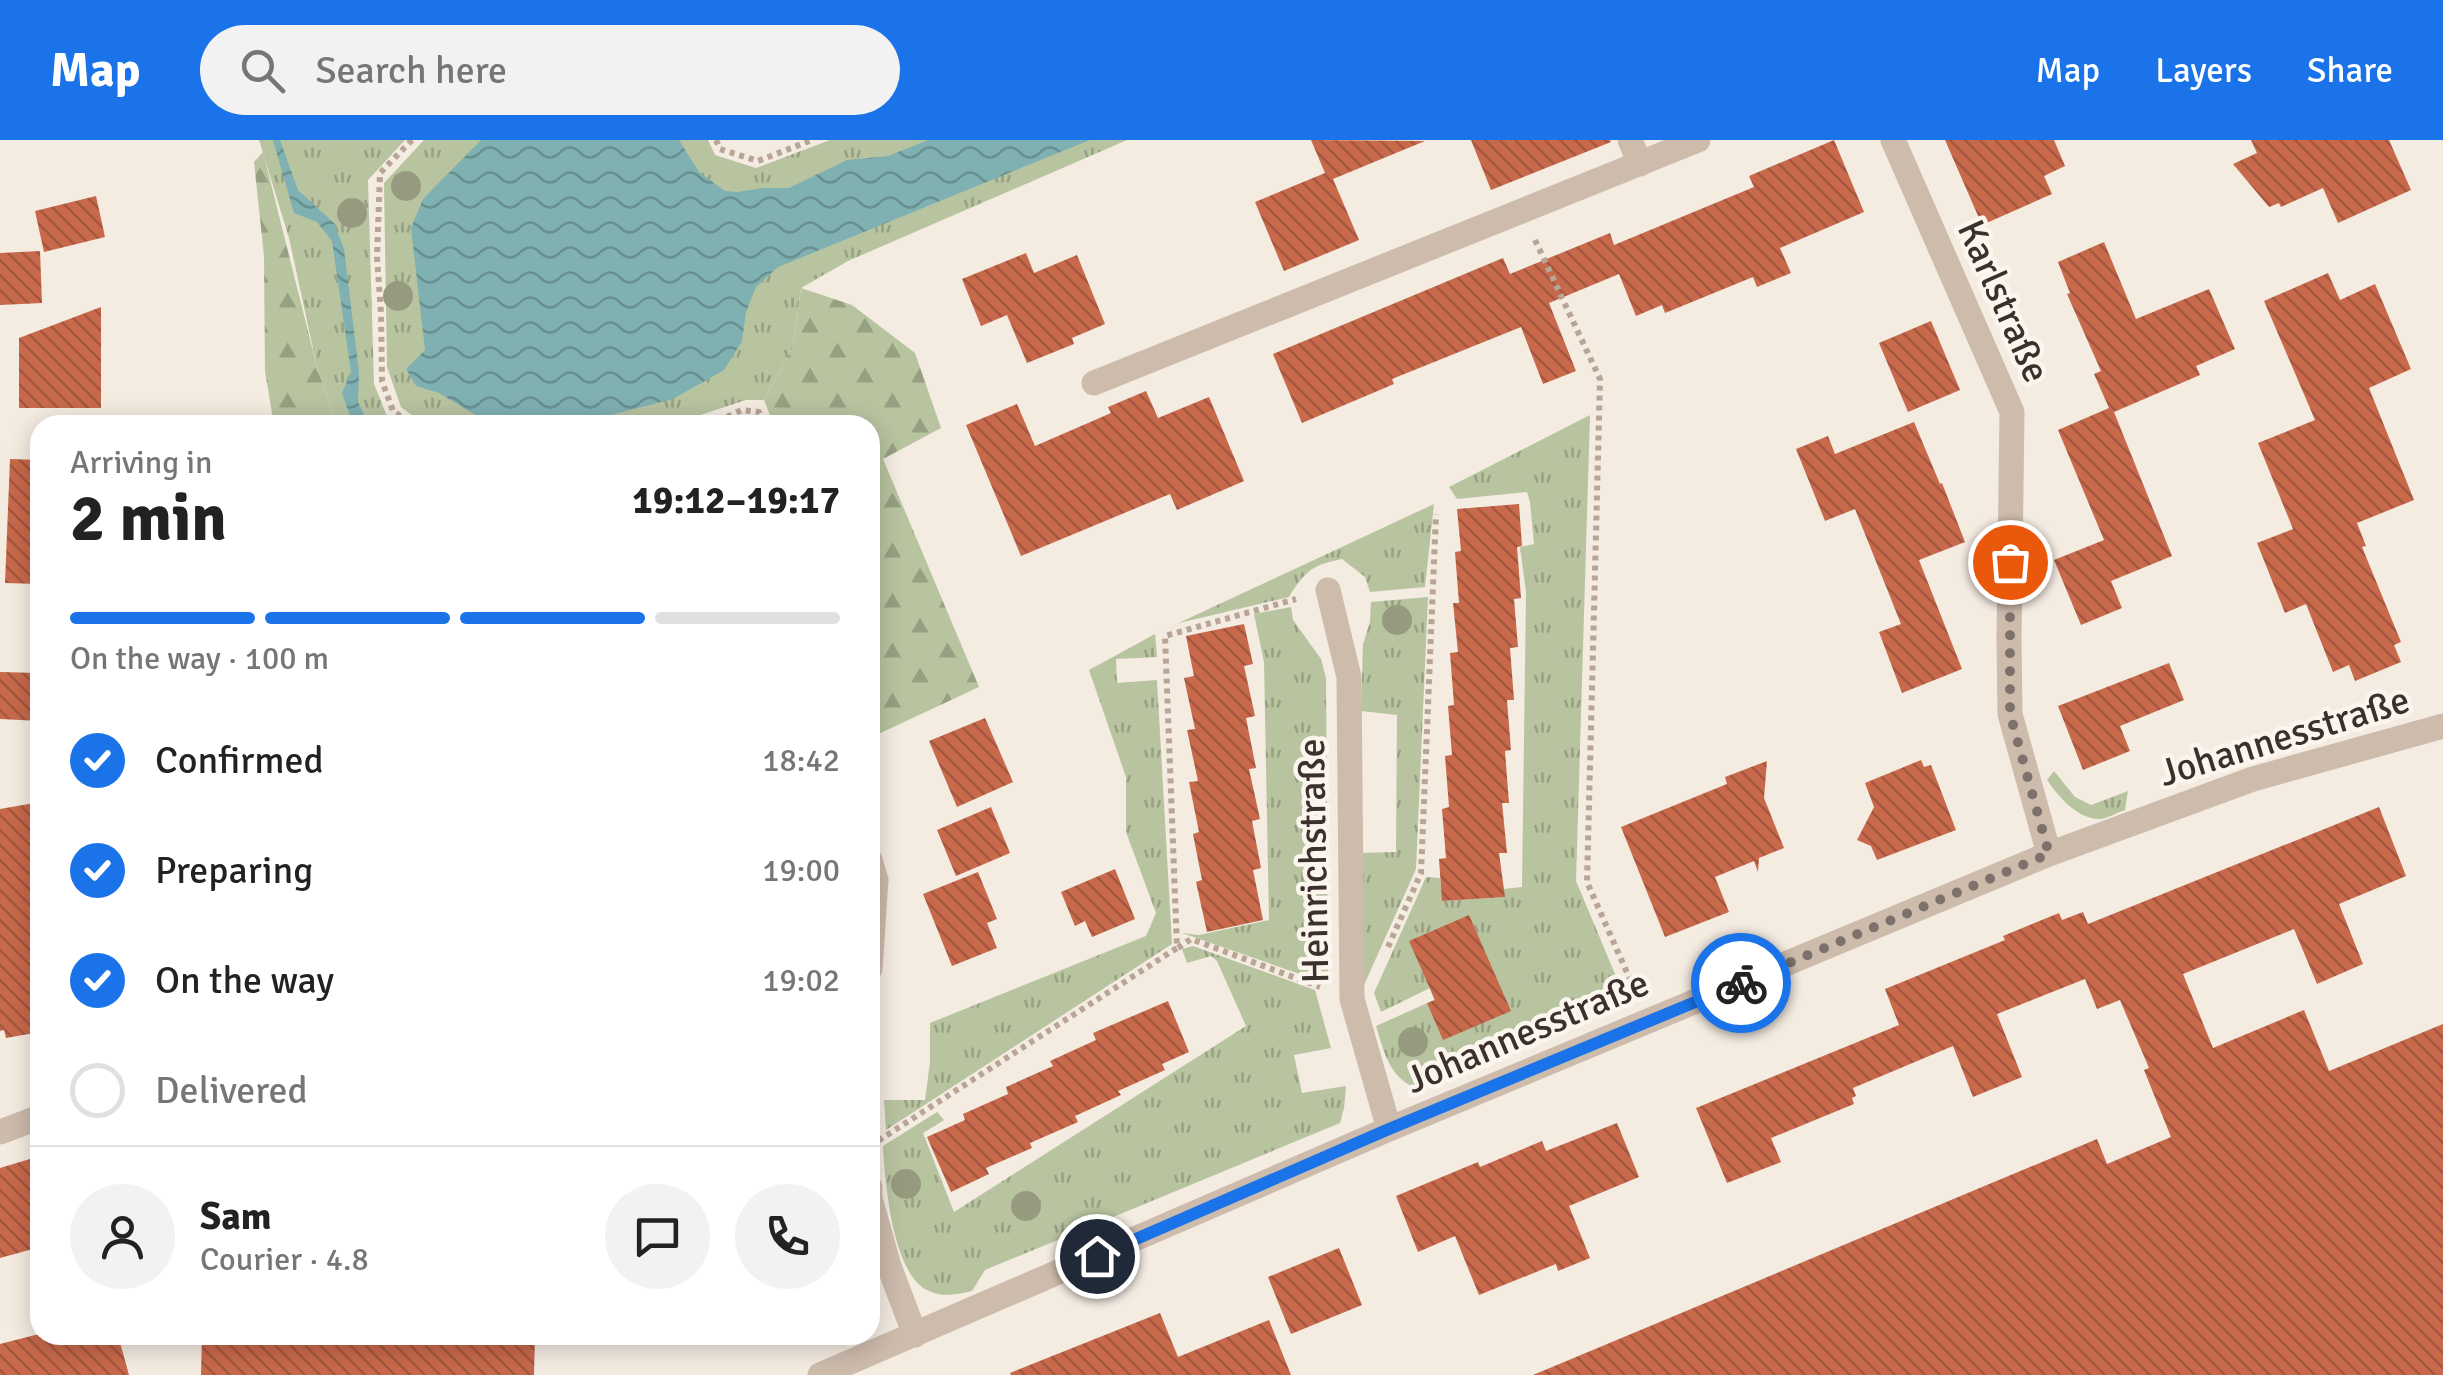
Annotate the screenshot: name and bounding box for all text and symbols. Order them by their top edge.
search box [200,25,900,115]
text: Map [50,41,140,100]
icon: search [235,43,290,98]
text: Search here [315,47,507,94]
text: Map [2036,49,2100,92]
text: Layers [2155,49,2252,92]
text: Share [2307,49,2393,92]
street label: Karlstraße [1947,213,2060,390]
text: Arriving in [70,443,212,482]
text: 19:12–19:17 [632,477,840,524]
text: 2 min [70,479,227,559]
pin [1968,520,2053,605]
icon: bag [1983,535,2038,590]
text: On the way · 100 m [70,639,329,678]
street label: Johannesstraße [2153,676,2415,797]
icon: check [70,733,125,788]
text: Confirmed [155,737,324,784]
street label: Heinrichstraße [1288,738,1339,984]
text: 18:42 [762,741,840,780]
icon: check [70,843,125,898]
text: Preparing [155,847,313,894]
text: 19:00 [762,851,840,890]
courier [1691,933,1791,1033]
icon: check [70,953,125,1008]
icon: bike [1714,956,1769,1011]
text: On the way [155,957,334,1004]
street label: Johannesstraße [1399,959,1656,1104]
text: 19:02 [762,961,840,1000]
text: Delivered [155,1067,308,1114]
button: person [70,1184,175,1289]
button: chat [605,1184,710,1289]
button: phone [735,1184,840,1289]
text: Sam [200,1193,271,1240]
pin [1055,1214,1140,1299]
icon: home [1070,1229,1125,1284]
text: Courier · 4.8 [200,1240,369,1279]

